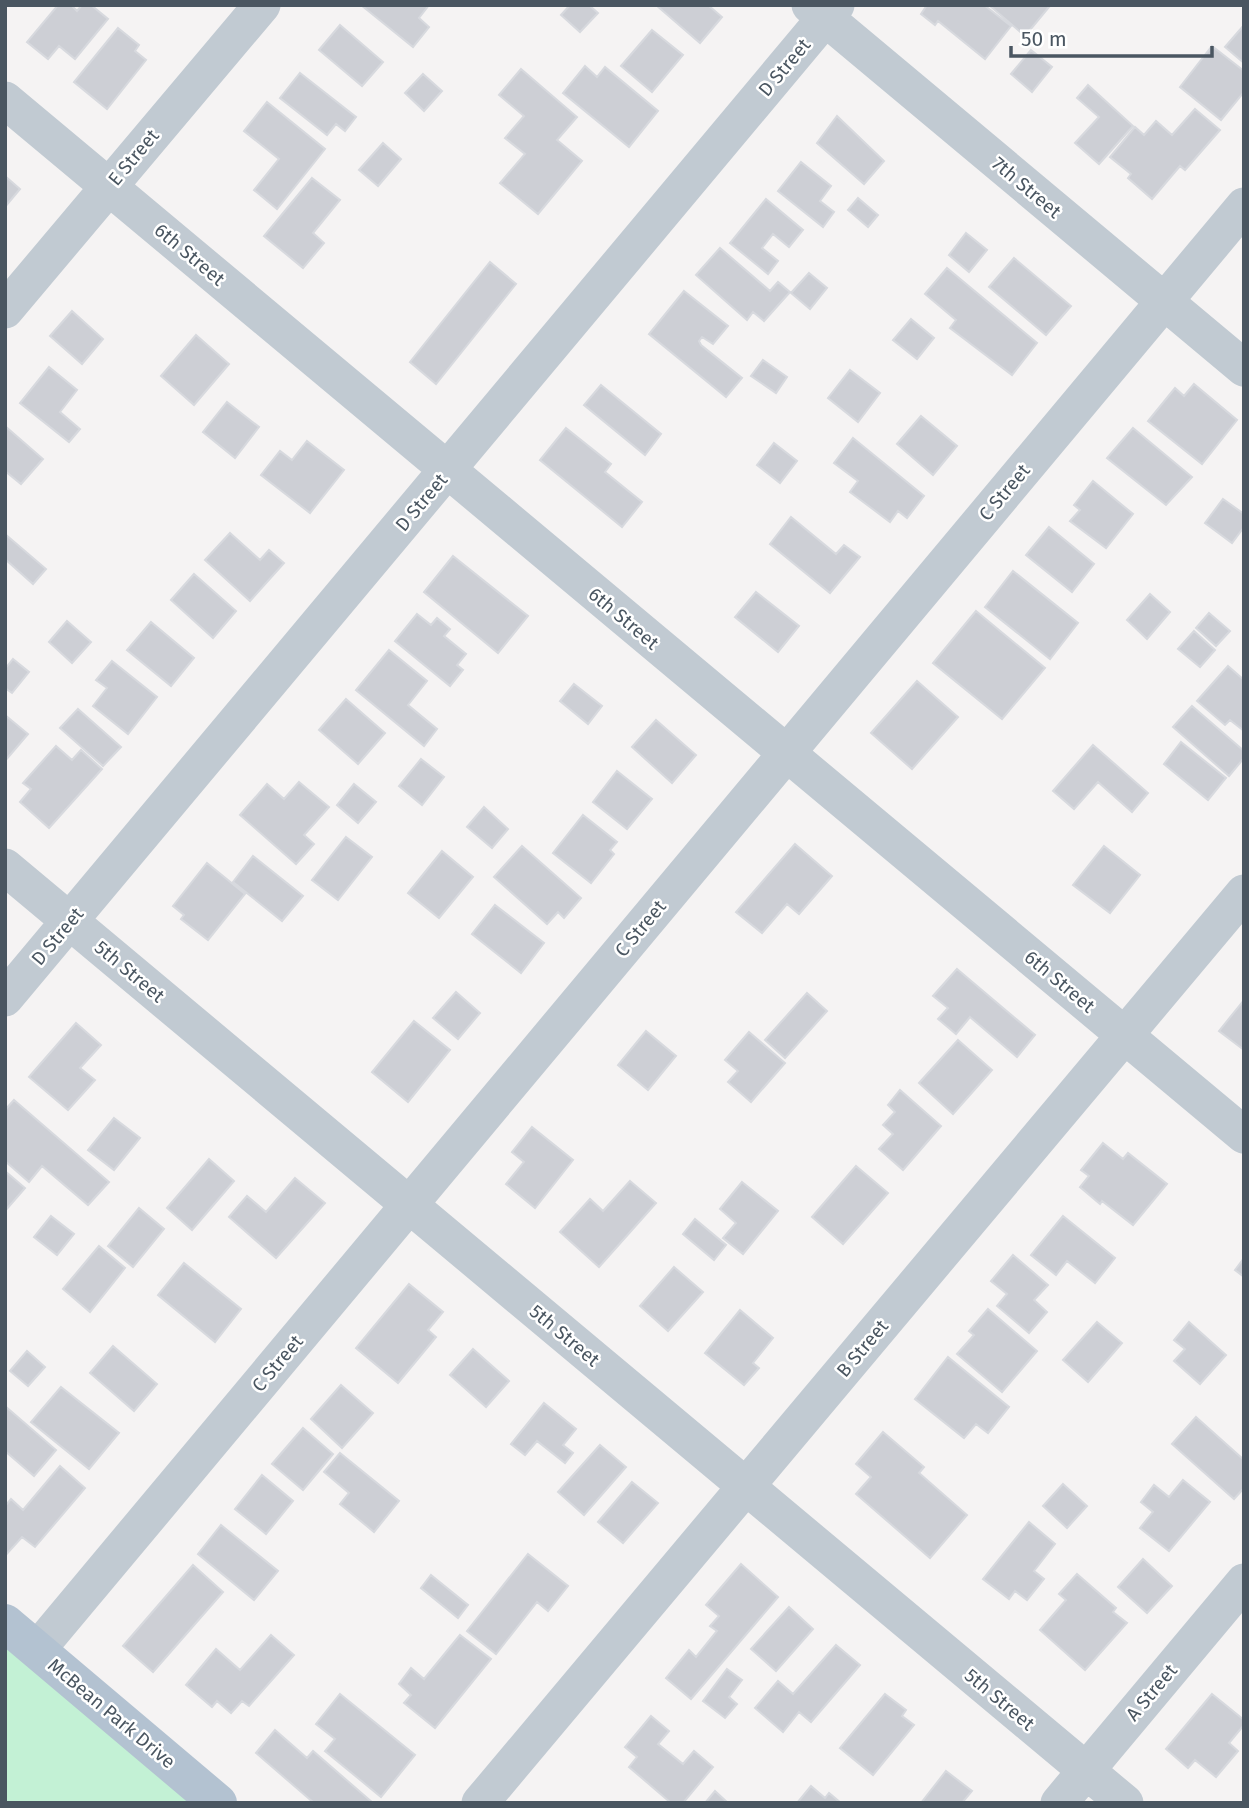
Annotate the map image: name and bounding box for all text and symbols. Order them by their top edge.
scale bar [1011,14,1212,58]
text: 50 m [1021,26,1067,52]
street label: D Street [753,33,815,101]
street label: E Street [103,124,164,190]
street label: 7th Street [987,152,1066,223]
street label: 6th Street [150,218,230,291]
street label: C Street [974,459,1035,525]
street label: D Street [390,468,452,536]
street label: 6th Street [584,582,664,655]
street label: C Street [610,895,671,961]
street label: D Street [26,902,88,970]
street label: 5th Street [90,936,169,1007]
street label: 6th Street [1020,945,1100,1018]
street label: 5th Street [525,1300,604,1371]
street label: B Street [832,1315,893,1382]
street label: C Street [247,1330,308,1396]
street label: McBean Park Drive [43,1653,180,1773]
street label: A Street [1121,1659,1182,1726]
street label: 5th Street [960,1664,1039,1735]

